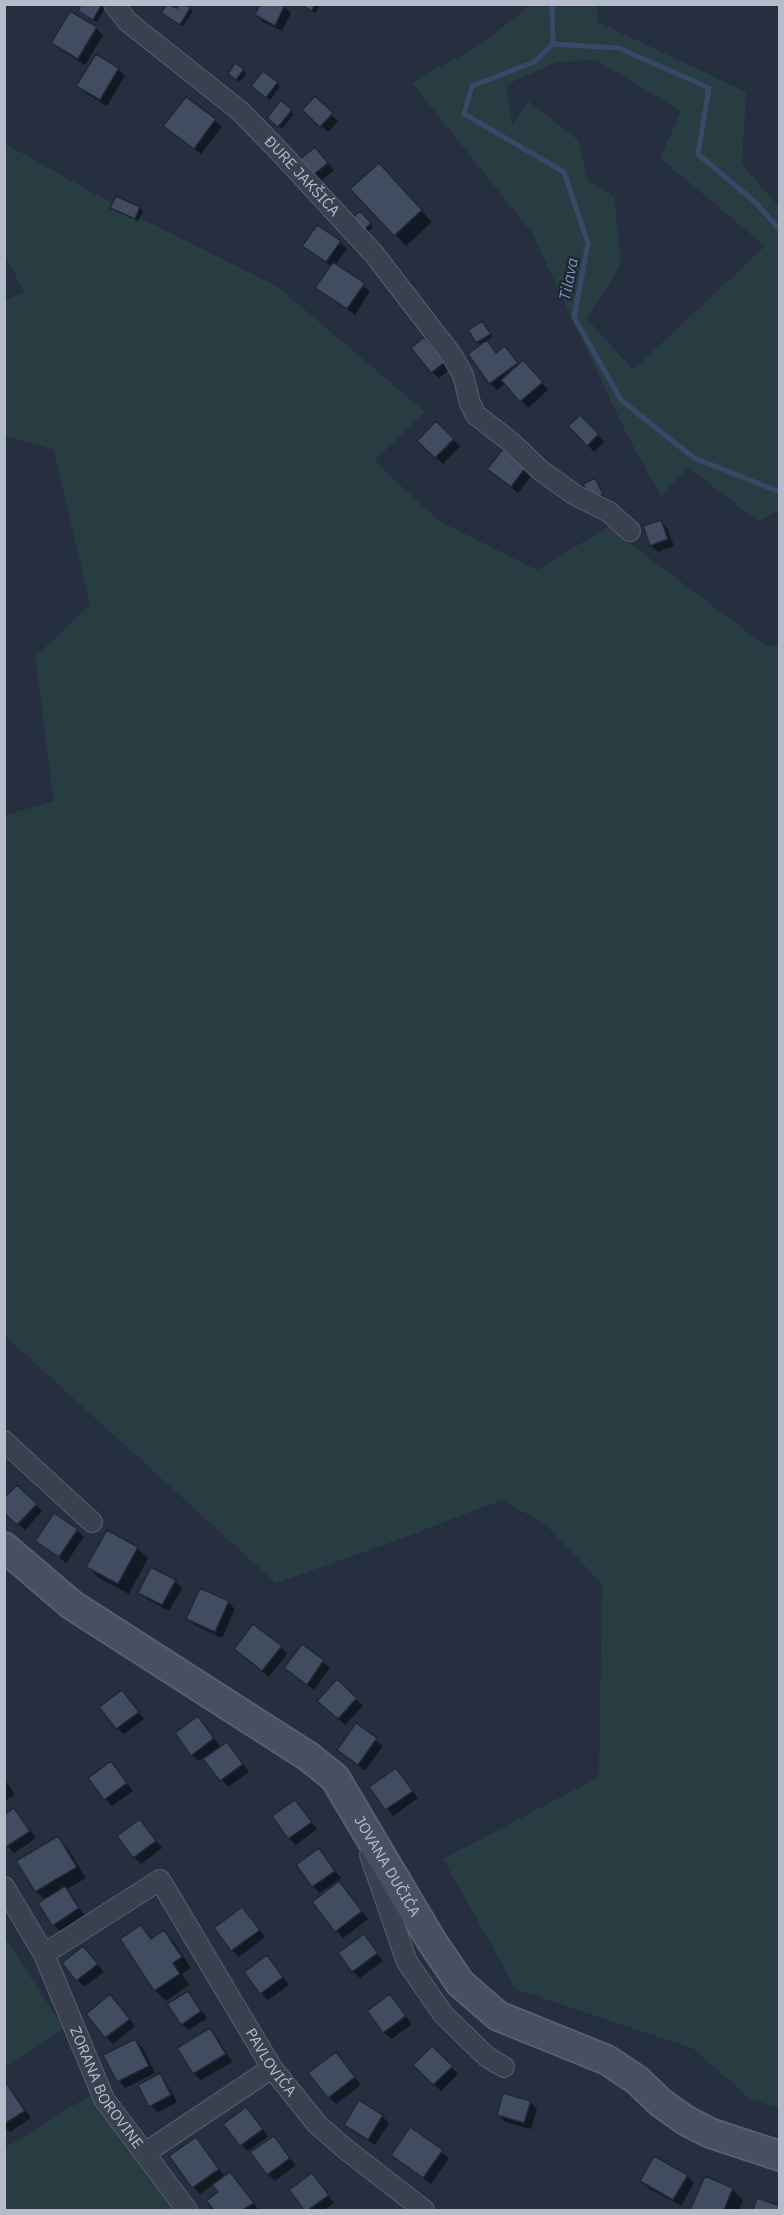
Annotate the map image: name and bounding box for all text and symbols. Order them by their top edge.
street label: ĐURE JAKŠIĆA [261,132,345,220]
water label: Tilava [554,256,582,302]
street label: JOVANA DUČIĆA [350,1812,425,1921]
street label: ZORANA BOROVINE [66,2024,148,2152]
street label: PAVLOVIĆA [241,2025,301,2100]

